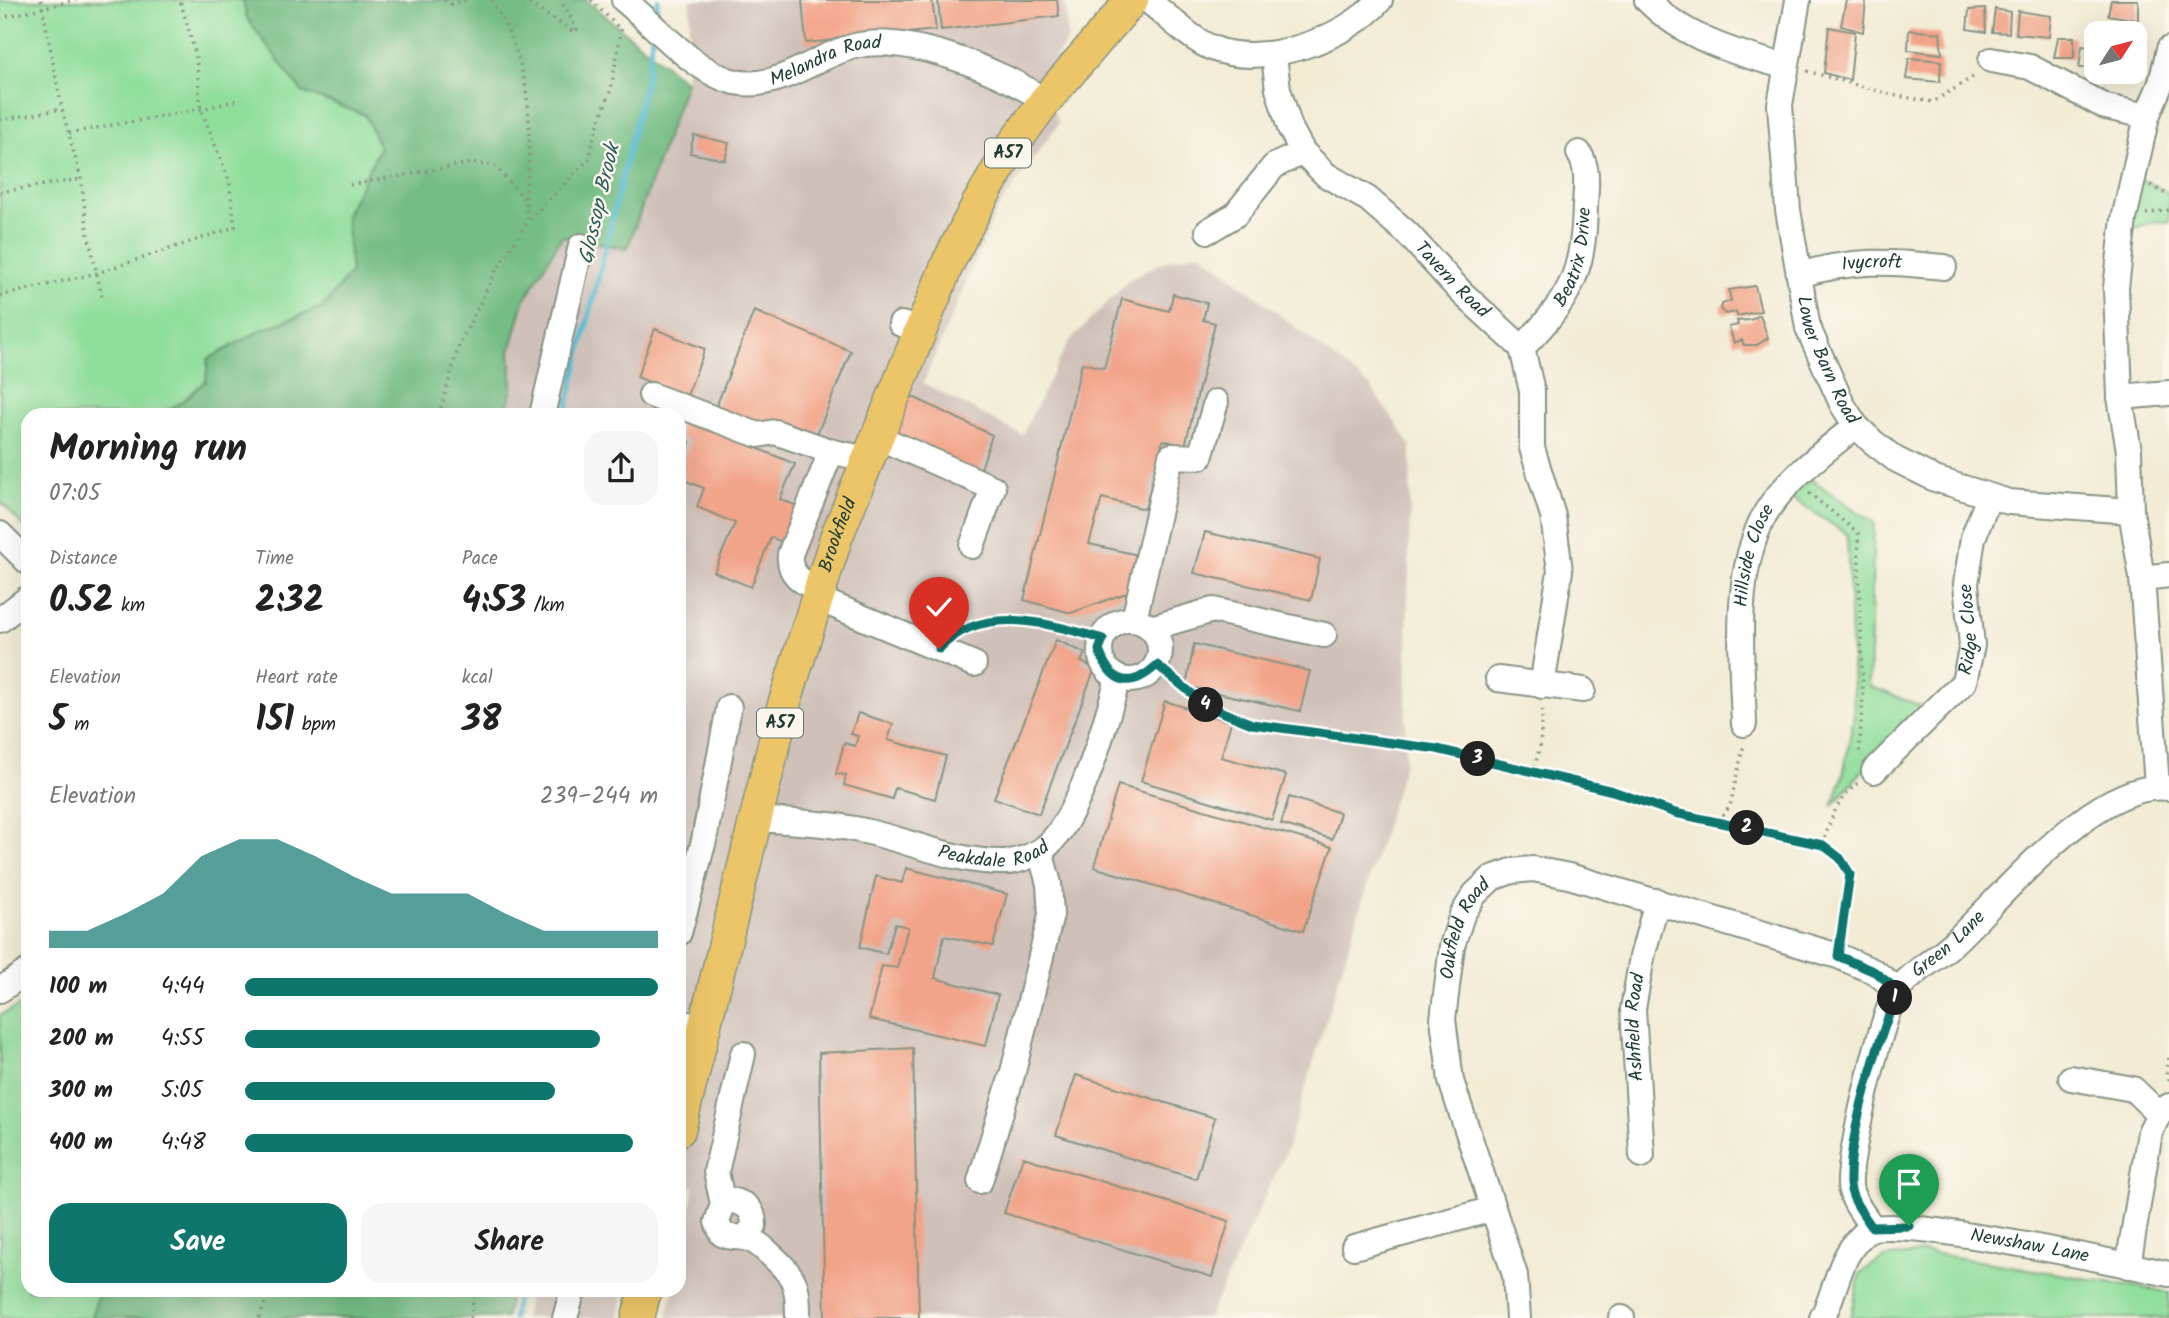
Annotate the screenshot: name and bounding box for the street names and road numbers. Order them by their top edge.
street label: Melandra Road [766,28,882,95]
road number: A57 [985,138,1031,168]
street label: Beatrix Drive [1546,206,1600,313]
street label: Tavern Road [1407,235,1497,326]
street label: Ivycroft [1840,248,1903,280]
street label: Lower Barn Road [1788,294,1867,431]
street label: Brookfield [811,493,866,576]
street label: Hillside Close [1727,497,1783,608]
street label: Ridge Close [1951,582,1987,678]
road number: A57 [757,708,803,738]
street label: Peakdale Road [934,833,1057,877]
street label: Oakfield Road [1433,871,1498,981]
street label: Green Lane [1905,903,1993,986]
street label: Ashfield Road [1618,971,1654,1082]
street label: Newshaw Lane [1968,1221,2092,1272]

